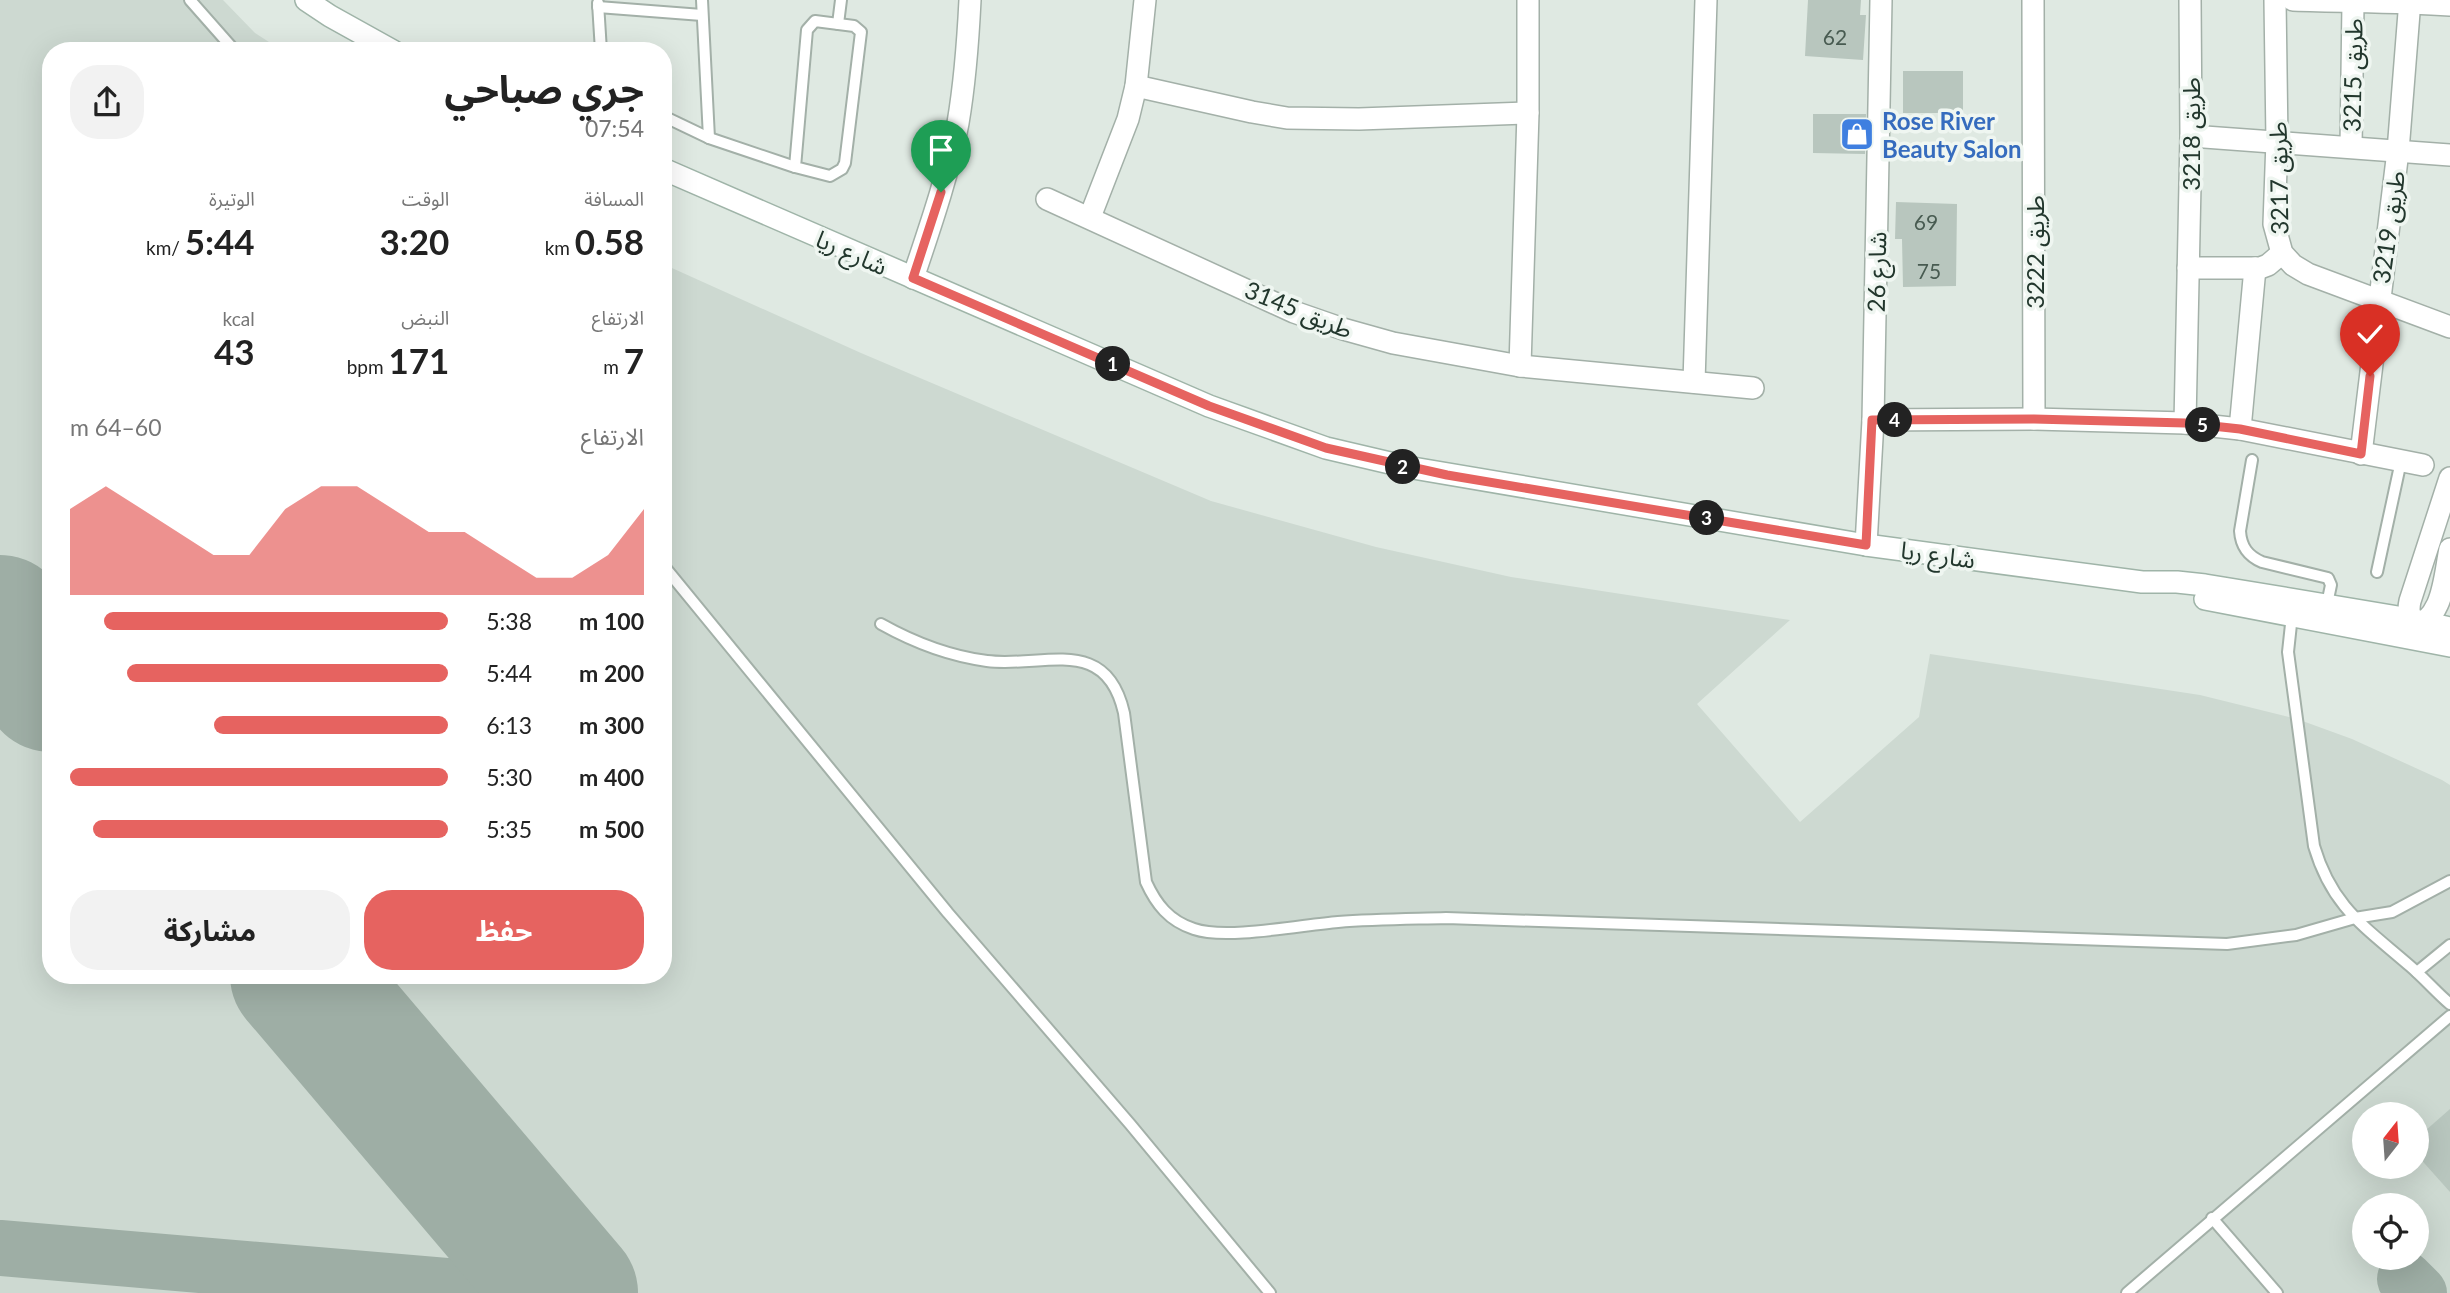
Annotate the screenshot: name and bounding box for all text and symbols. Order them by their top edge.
street label: طريق 3215 [2337,18,2369,132]
house number: 62 [1823,24,1847,49]
button: share [70,65,144,139]
text: جري صباحي [445,65,644,111]
street label: طريق 3218 [2176,77,2207,191]
place label: Rose River Beauty Salon [1882,106,2021,163]
text: 07:54 [585,114,644,142]
shop icon: Rose River Beauty Salon [1838,115,1876,153]
pin [911,120,971,192]
street label: طريق 3217 [2263,121,2295,235]
icon: arrive [922,131,960,169]
street label: طريق 3219 [2366,169,2412,285]
text: الوتيرة [209,187,255,210]
text: الوقت [402,187,449,210]
text: المسافة [584,187,644,210]
street label: طريق 3222 [2020,195,2051,309]
house number: 69 [1914,209,1938,234]
text: 5:44 [185,220,255,262]
text: 3:20 [379,220,449,262]
text: 0.58 [575,220,644,262]
street label: شارع ريا [810,223,892,284]
street label: شارع 26 [1861,231,1895,313]
text: /km [146,236,185,259]
text: km [545,236,575,259]
house number: 75 [1917,258,1941,283]
street label: طريق 3145 [1240,274,1357,346]
pin [2340,304,2400,376]
text: النبض [401,306,449,329]
text: الارتفاع [592,306,644,329]
text: kcal [223,307,255,330]
icon: check [2351,315,2389,353]
text: 43 [214,330,255,372]
text: 171 [388,339,449,381]
text: 7 [624,339,644,381]
pin: 1 [1096,346,1130,382]
text: 1 [1107,352,1118,375]
text: bpm [347,355,388,378]
text: m [603,355,624,378]
pin: 4 [1878,402,1912,438]
text: 4 [1889,408,1900,431]
pin: 5 [2186,408,2220,442]
text: 60–64 m [70,413,162,441]
text: 5 [2197,413,2208,436]
text: الارتفاع [581,422,644,450]
pin: 2 [1386,449,1420,484]
text: 2 [1397,455,1408,478]
pin: 3 [1690,500,1724,536]
text: 3 [1701,506,1712,529]
street label: شارع ريا [1898,534,1977,578]
text: 5:38 [486,607,532,635]
text: 100 m [579,607,644,635]
text: 5:44 [486,659,532,687]
text: 200 m [579,659,644,687]
text: 6:13 [486,711,532,739]
text: 300 m [579,711,644,739]
text: 5:30 [486,763,532,791]
text: 400 m [579,763,644,791]
text: 5:35 [486,815,532,843]
text: 500 m [579,815,644,843]
button: مشاركة [70,890,350,970]
button: حفظ [364,890,644,970]
north arrow [2352,1102,2429,1180]
map controls [2352,1102,2429,1270]
button: locate [2352,1193,2429,1270]

